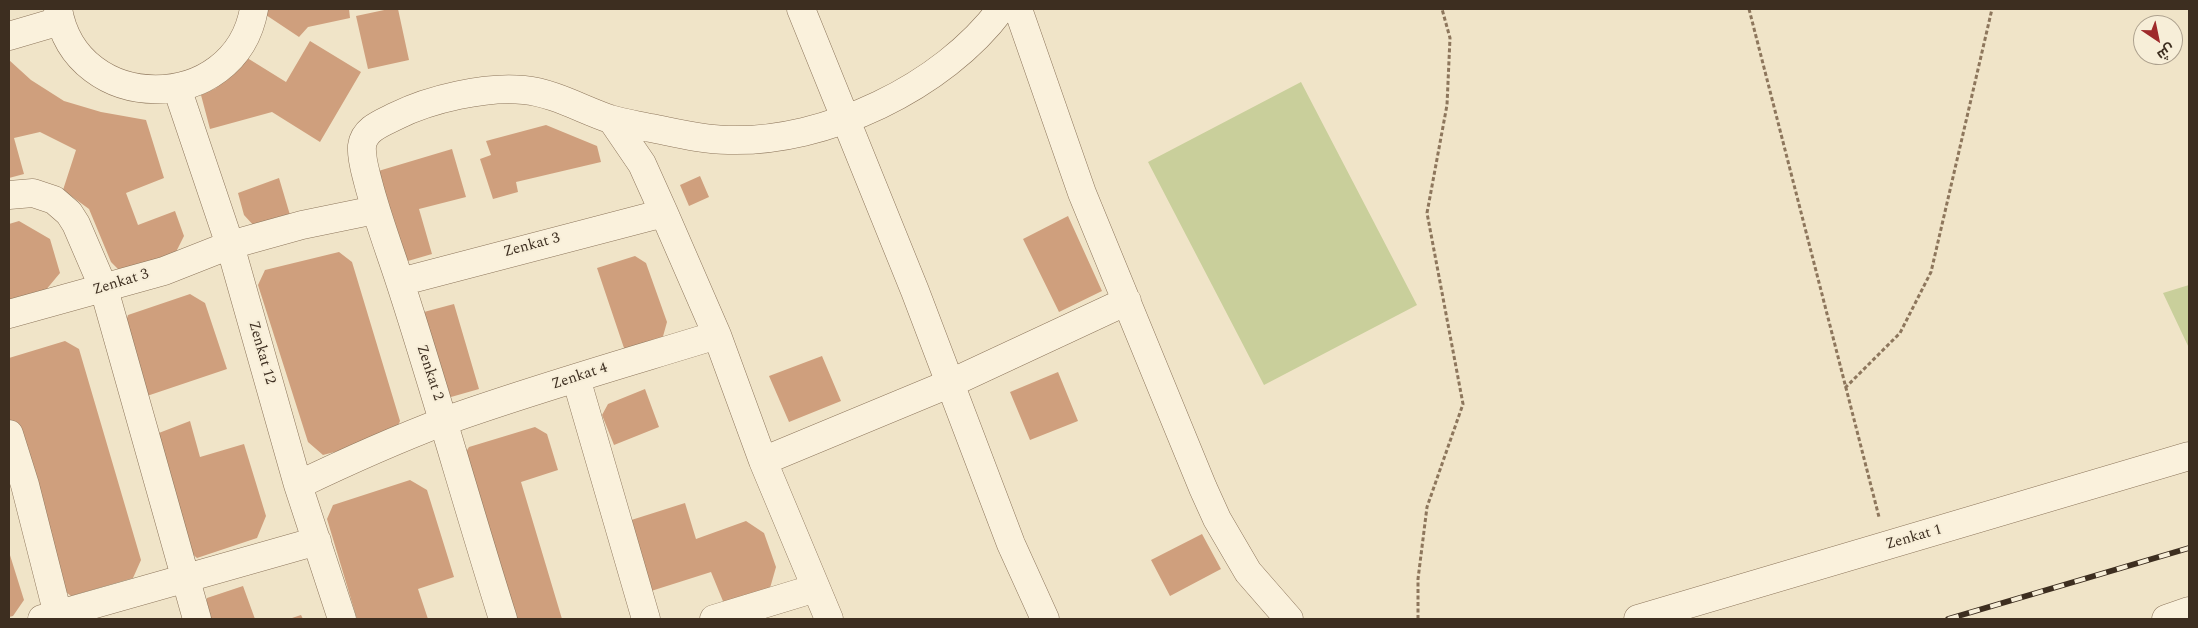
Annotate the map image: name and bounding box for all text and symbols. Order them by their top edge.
north arrow [2133,15,2183,65]
text: ش [2153,38,2179,66]
street label: Zenkat 3 [502,230,562,262]
street label: Zenkat 3 [91,266,151,300]
street label: Zenkat 12 [243,319,279,387]
street label: Zenkat 2 [412,343,446,403]
street label: Zenkat 4 [550,360,610,394]
street label: Zenkat 1 [1884,521,1944,555]

